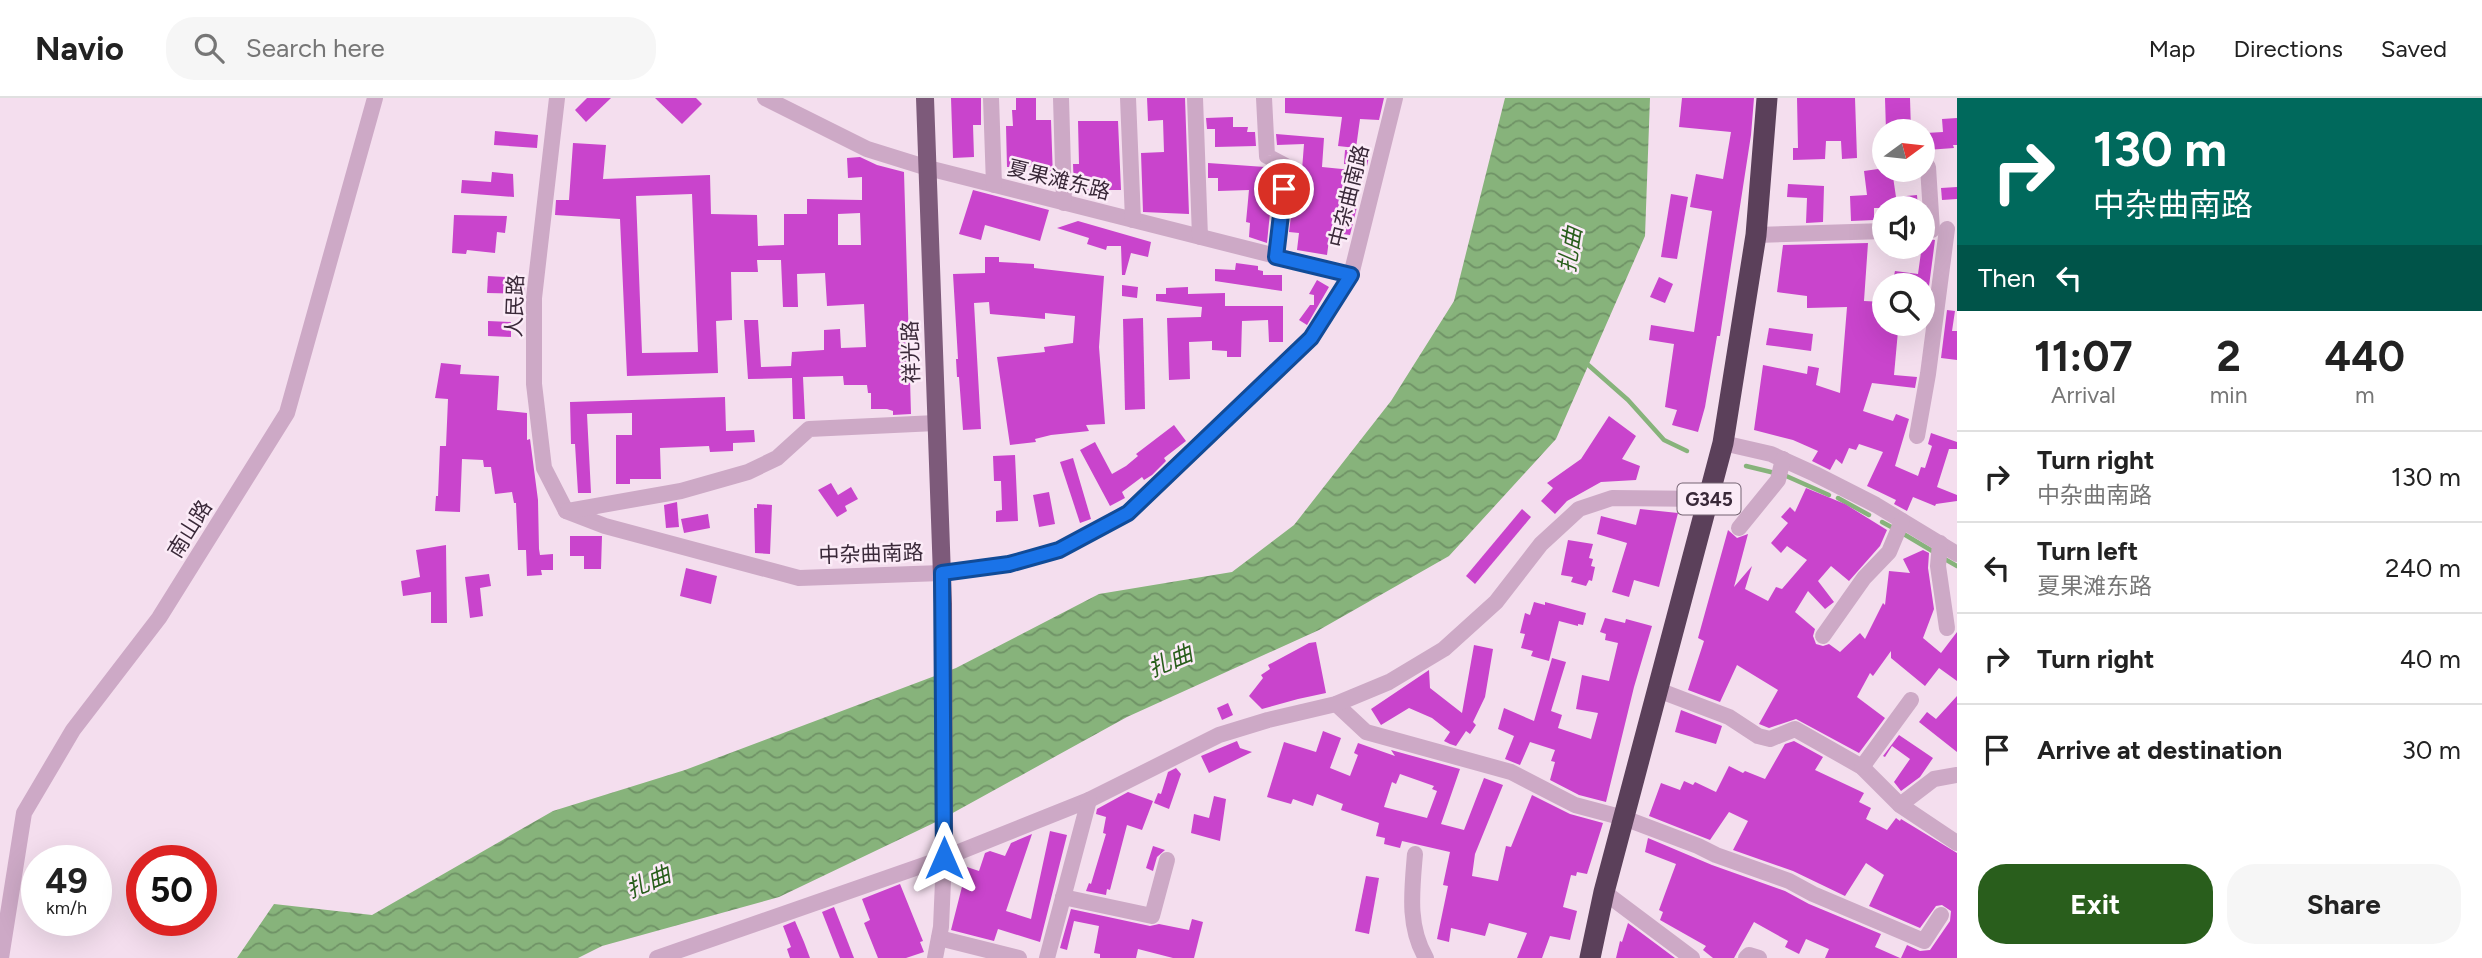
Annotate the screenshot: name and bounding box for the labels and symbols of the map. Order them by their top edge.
north arrow [1872,119,1936,182]
street label: 中杂曲南路 [1324,142,1373,250]
street label: 夏果滩东路 [1005,155,1113,204]
pin [1254,159,1314,219]
water label: 扎曲 [1553,223,1588,275]
street label: 人民路 [501,274,528,338]
street label: 祥光路 [897,320,924,384]
road number: G345 [1678,484,1740,514]
street label: 南山路 [162,495,217,562]
street label: 中杂曲南路 [818,539,924,568]
water label: 扎曲 [1143,638,1198,683]
position arrow [907,821,981,895]
speed limit sign: 50 [126,845,217,936]
water label: 扎曲 [621,859,676,904]

